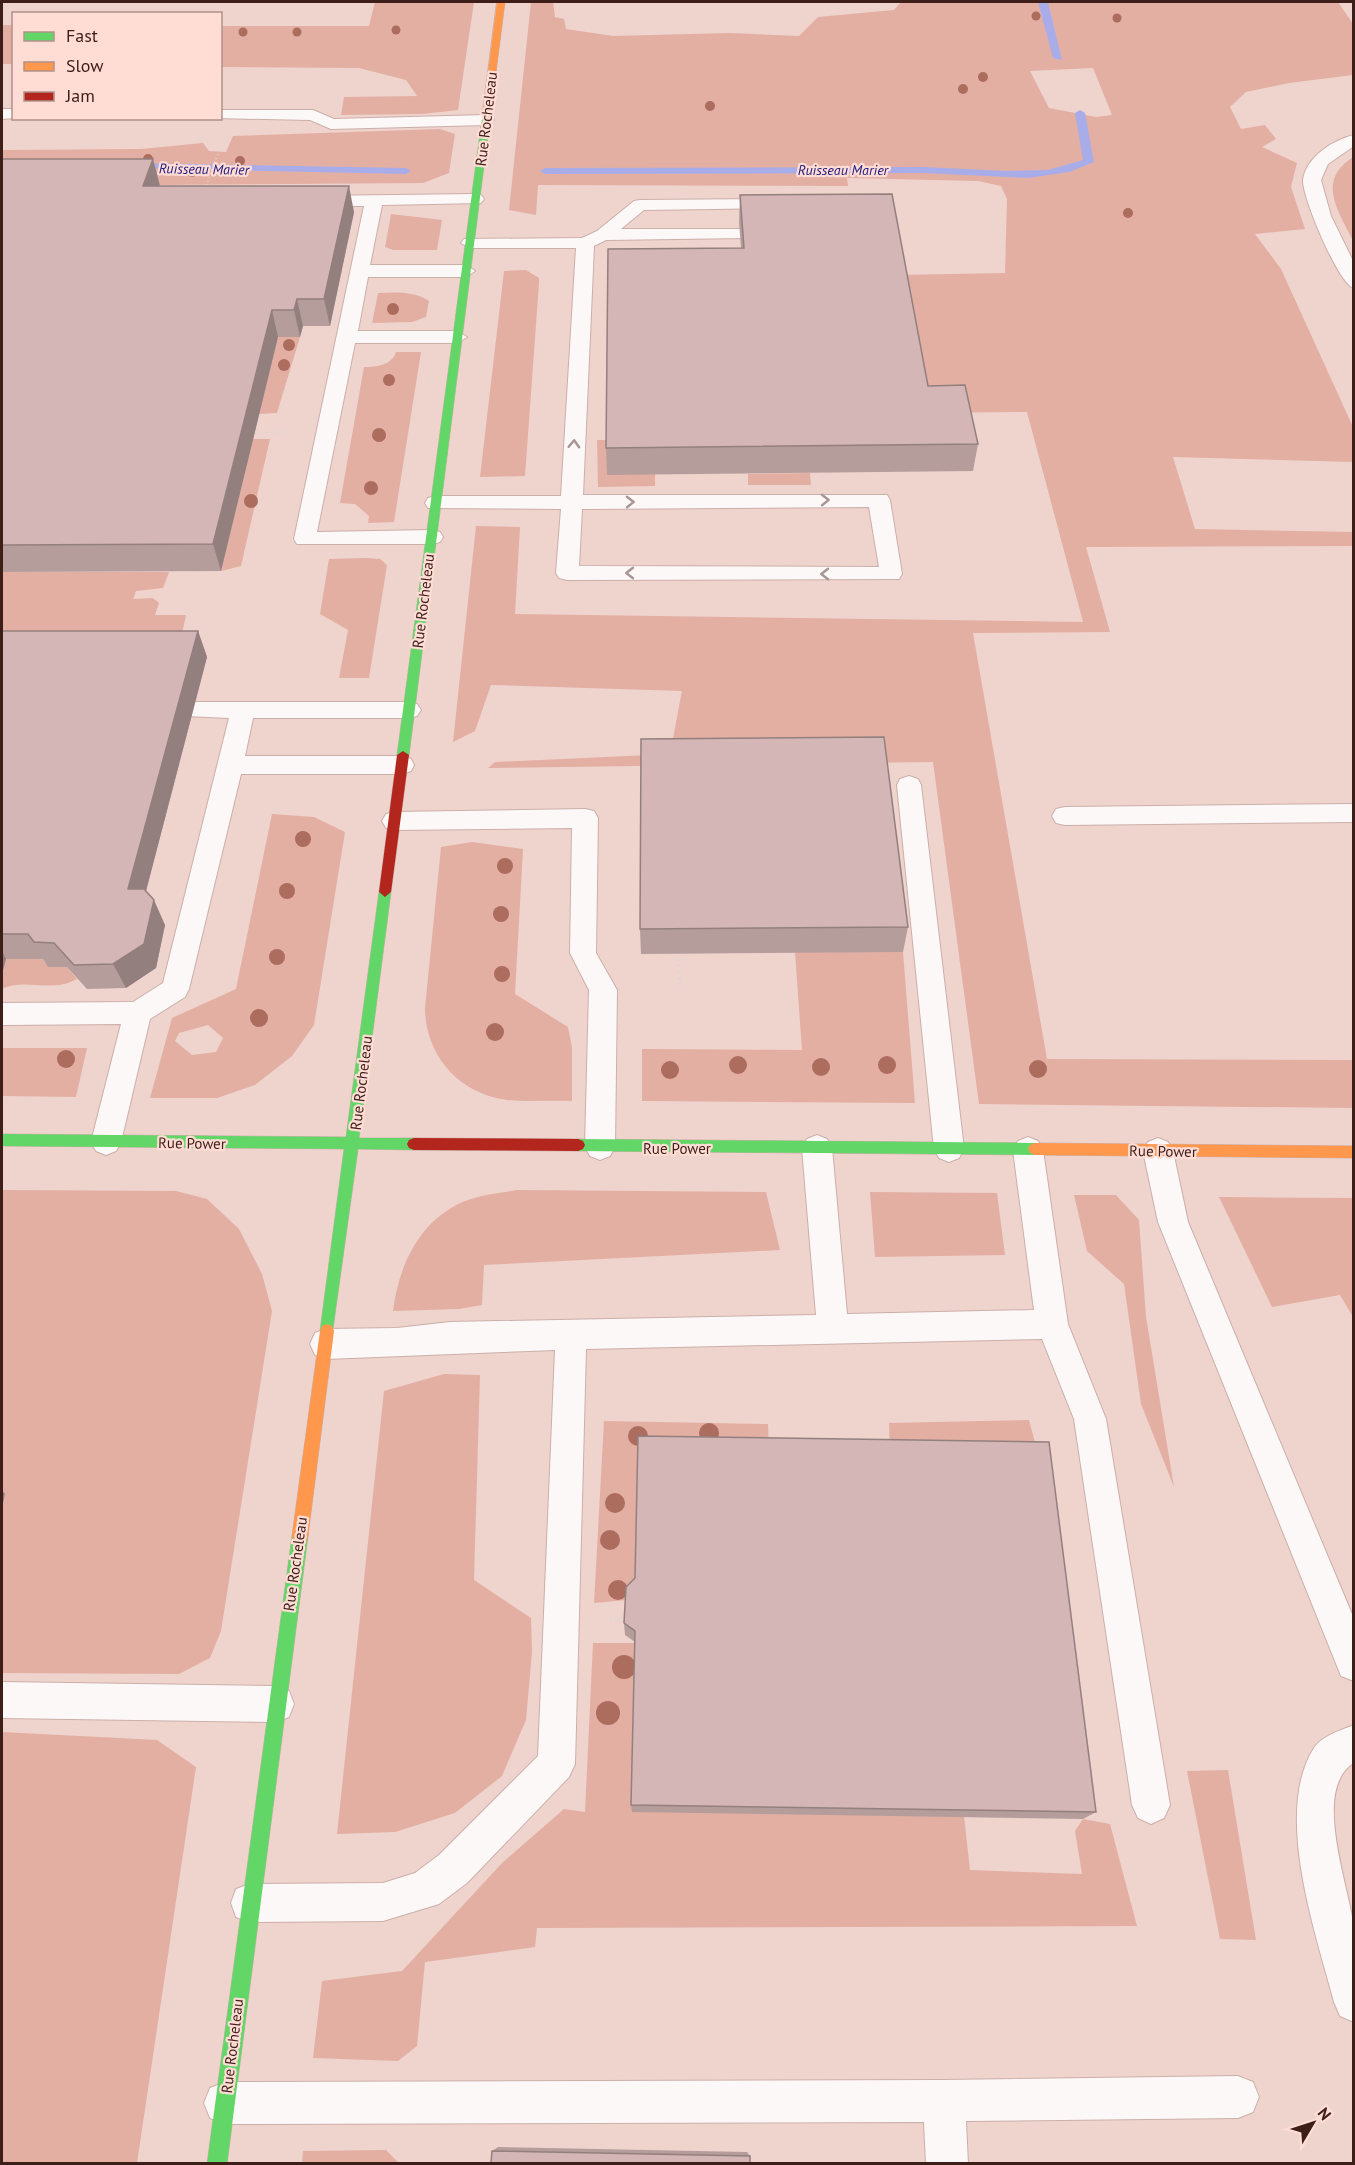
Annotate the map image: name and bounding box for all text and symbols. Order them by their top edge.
legend [12,12,222,120]
text: Fast [66,24,98,47]
text: Slow [66,54,104,77]
street label: Rue Rocheleau [471,71,501,167]
text: Jam [65,84,95,107]
water label: Ruisseau Marier [159,159,251,179]
water label: Ruisseau Marier [798,161,890,179]
one-way arrow [568,439,581,448]
one-way arrow [821,494,830,506]
one-way arrow [626,496,635,508]
street label: Rue Rocheleau [408,553,438,649]
one-way arrow [625,567,634,579]
one-way arrow [820,568,829,580]
street label: Rue Rocheleau [346,1035,376,1131]
street label: Rue Power [158,1133,226,1153]
street label: Rue Power [643,1139,711,1158]
street label: Rue Power [1129,1141,1197,1161]
street label: Rue Rocheleau [279,1516,311,1612]
street label: Rue Rocheleau [217,1998,247,2094]
north arrow [1283,2093,1343,2153]
text: N [1314,2103,1336,2124]

